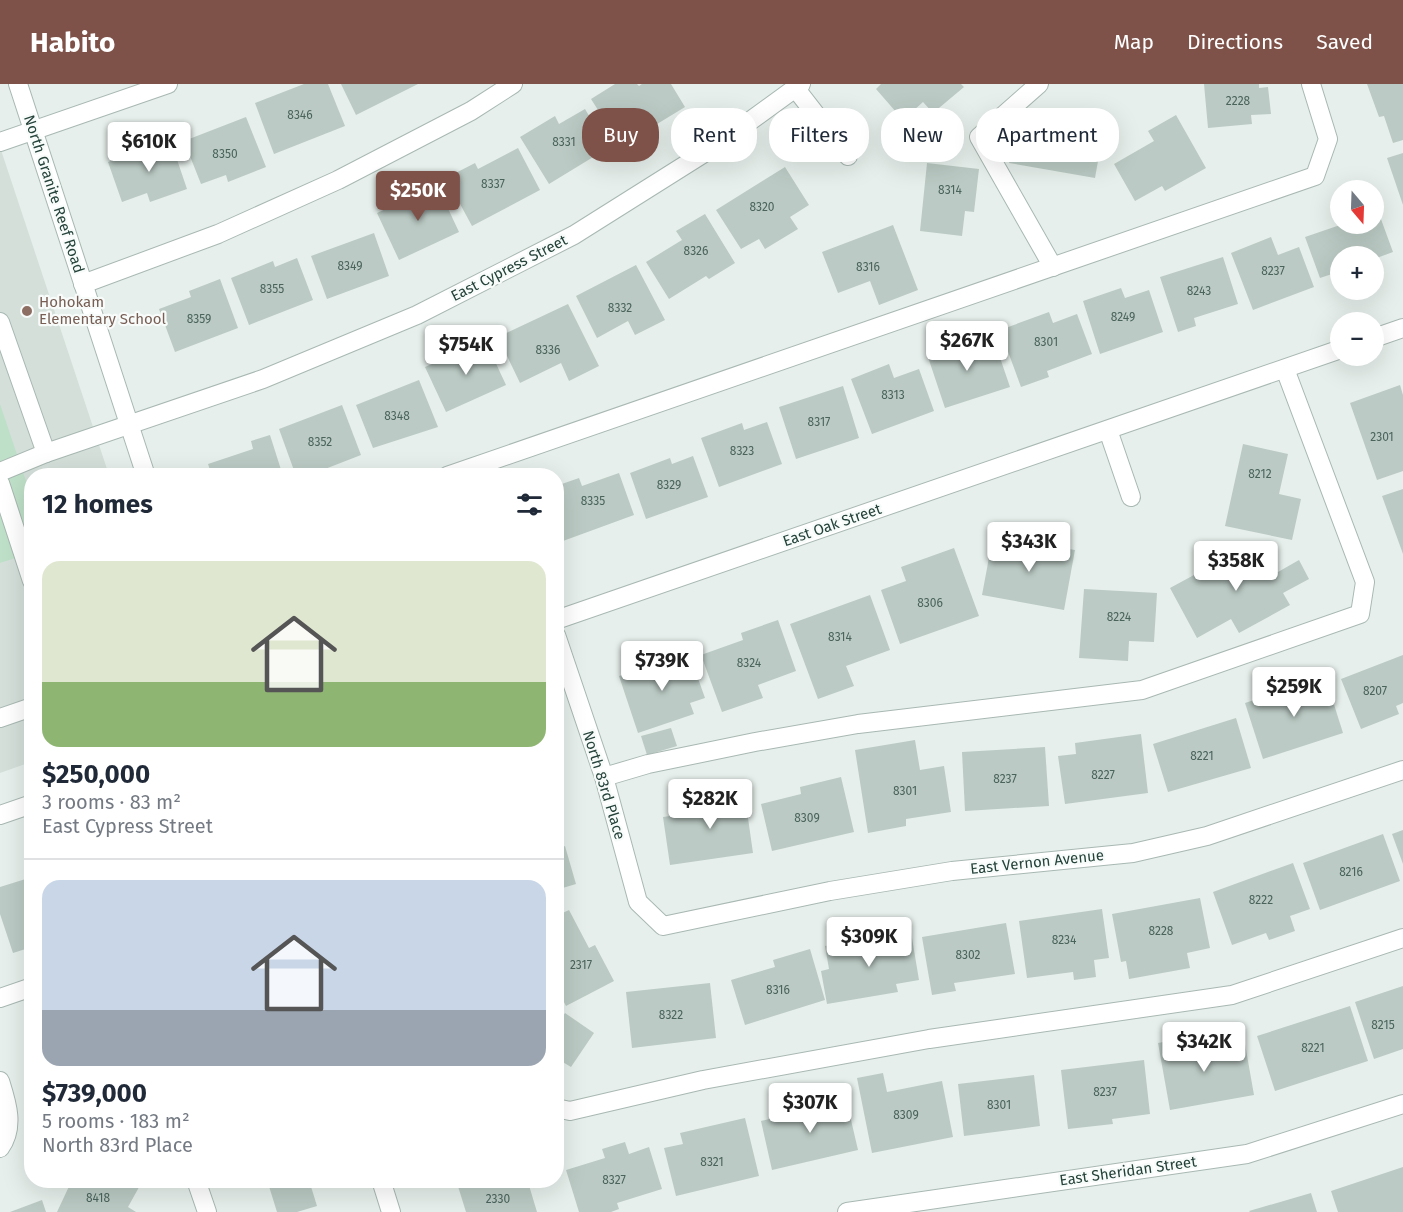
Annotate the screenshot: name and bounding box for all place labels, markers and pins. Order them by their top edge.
pin: $610K [107,122,191,173]
pin: $250K [376,171,460,222]
place label: Hohokam Elementary School [39,293,167,328]
marker: Hohokam Elementary School [20,304,34,318]
pin: $267K [925,321,1009,372]
pin: $754K [424,325,508,376]
pin: $343K [987,522,1071,573]
pin: $358K [1194,541,1278,592]
pin: $739K [620,641,704,692]
pin: $259K [1252,667,1336,718]
pin: $282K [668,779,752,830]
pin: $309K [827,917,911,968]
pin: $342K [1162,1022,1246,1073]
pin: $307K [768,1083,852,1134]

